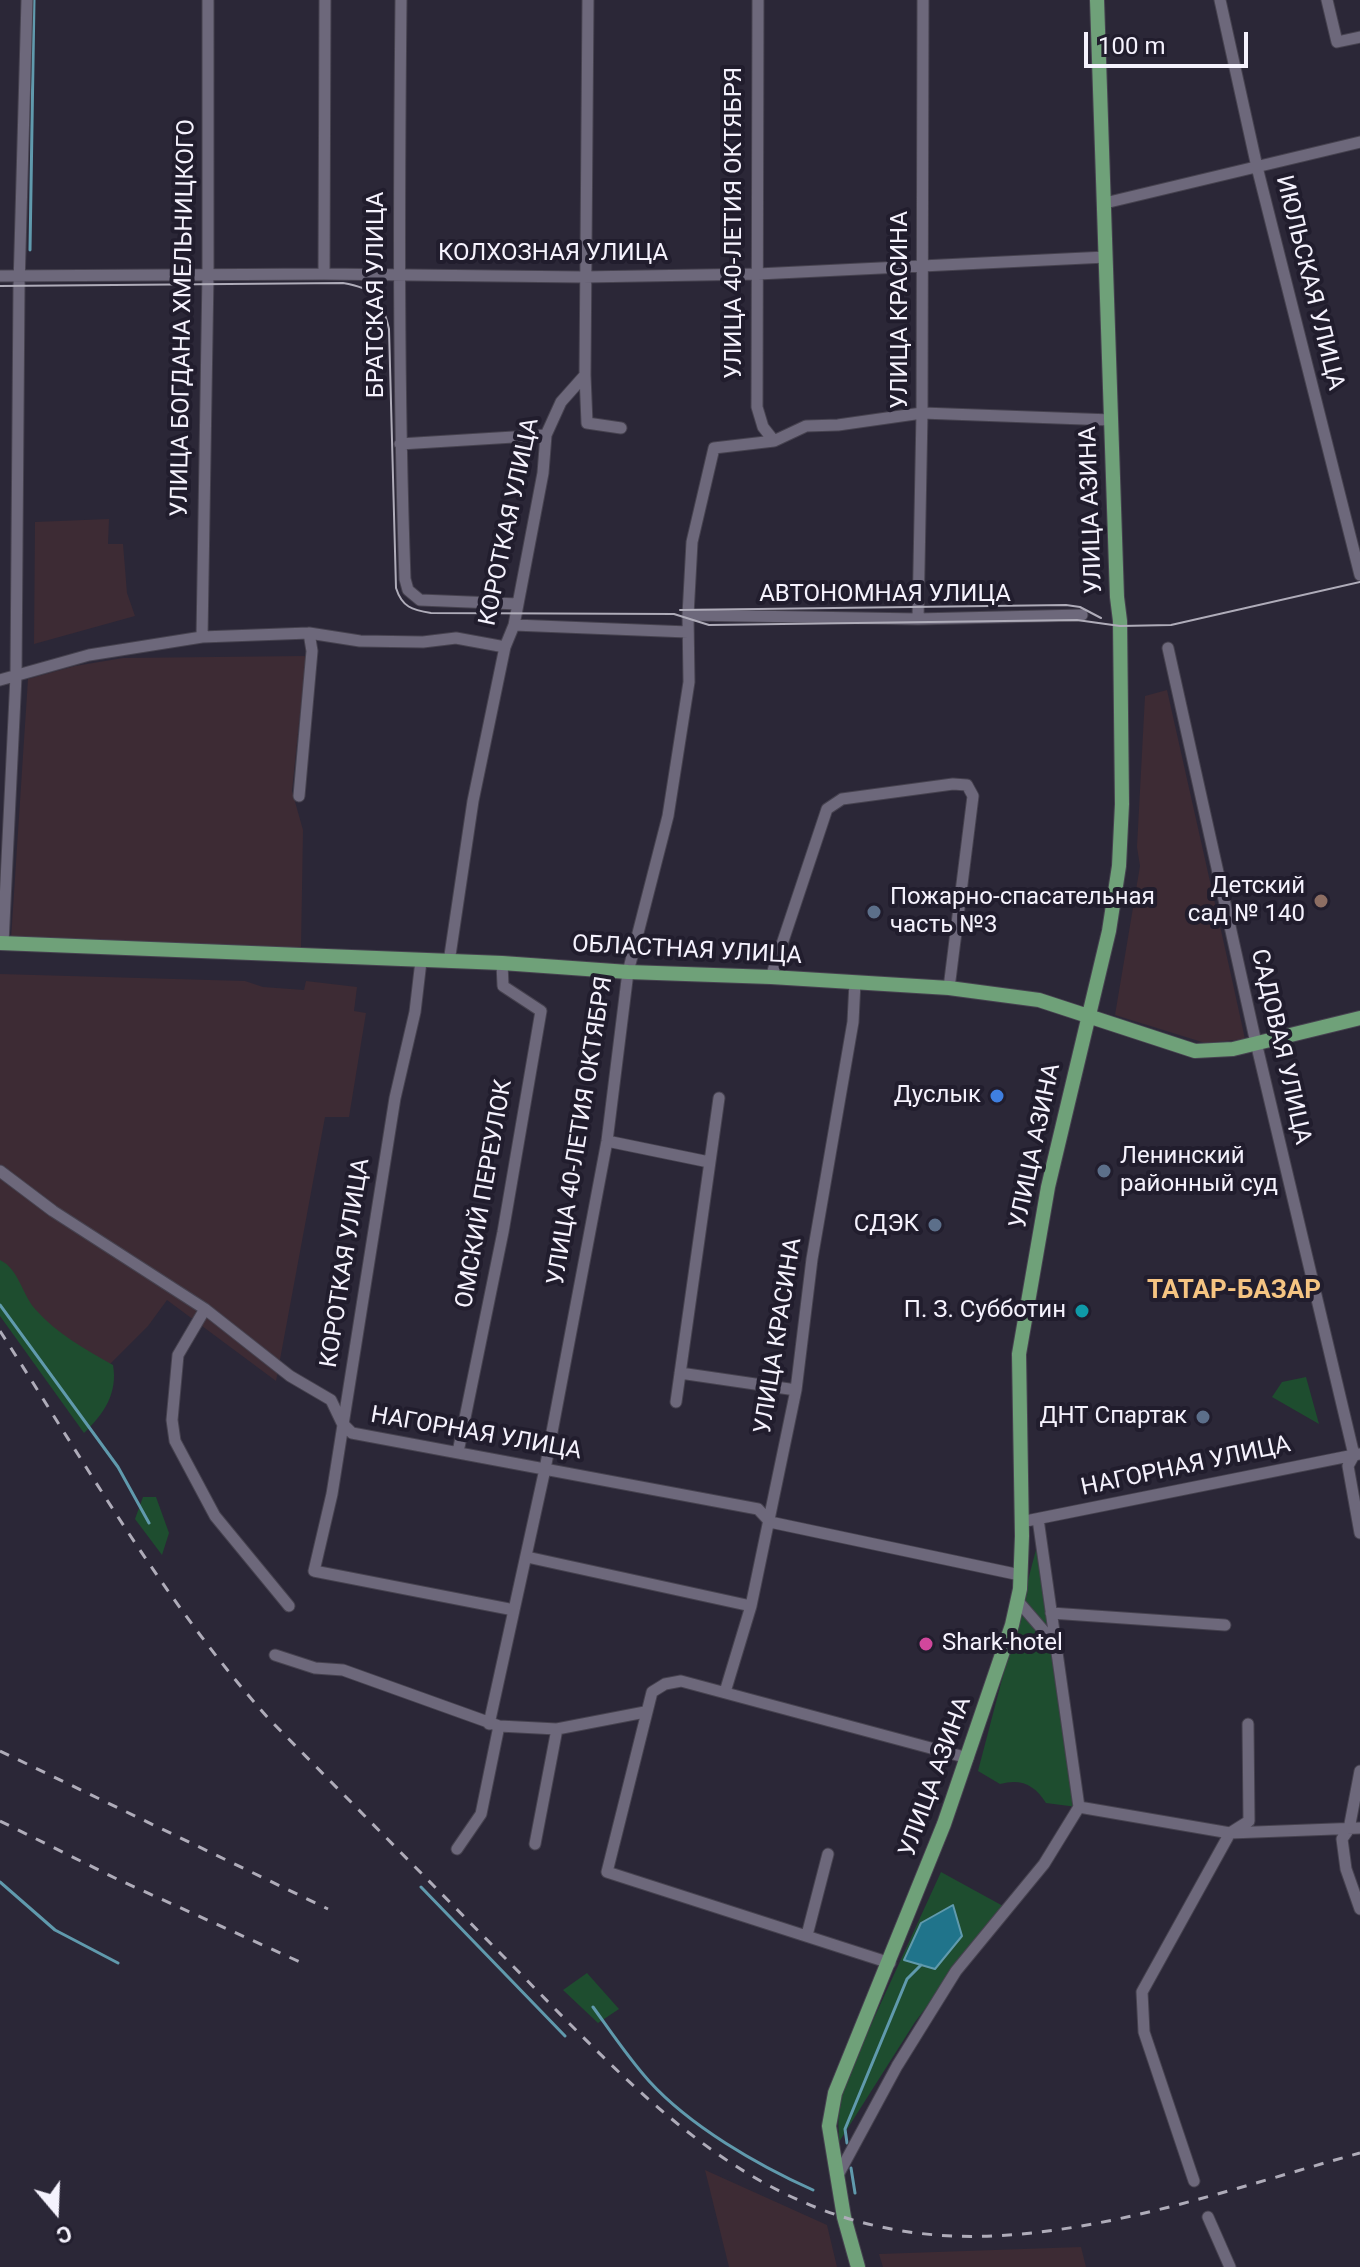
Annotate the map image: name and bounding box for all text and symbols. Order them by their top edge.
scale bar [1088,16,1252,66]
text: 100 m [1098,32,1165,60]
street label: УЛИЦА 40-ЛЕТИЯ ОКТЯБРЯ [721,67,749,379]
street label: УЛИЦА БОГДАНА ХМЕЛЬНИЦКОГО [166,119,202,517]
street label: ИЮЛЬСКАЯ УЛИЦА [1268,173,1350,393]
street label: БРАТСКАЯ УЛИЦА [363,192,391,398]
street label: УЛИЦА КРАСИНА [887,211,915,409]
street label: КОЛХОЗНАЯ УЛИЦА [438,240,668,268]
street label: КОРОТКАЯ УЛИЦА [474,416,546,628]
street label: УЛИЦА АЗИНА [1075,426,1109,594]
street label: АВТОНОМНАЯ УЛИЦА [759,581,1011,609]
place label: Детский сад № 140 [1188,873,1305,929]
place label: Пожарно-спасательная часть №3 [890,884,1155,940]
marker: Детский сад № 140 [1312,892,1330,910]
marker: Пожарно-спасательная часть №3 [865,903,883,921]
street label: ОБЛАСТНАЯ УЛИЦА [571,931,803,971]
street label: САДОВАЯ УЛИЦА [1244,947,1316,1147]
street label: УЛИЦА 40-ЛЕТИЯ ОКТЯБРЯ [542,975,620,1287]
street label: УЛИЦА АЗИНА [1004,1061,1068,1231]
street label: ОМСКИЙ ПЕРЕУЛОК [451,1077,519,1311]
place label: Дуслык [894,1082,981,1110]
marker: Дуслык [988,1087,1006,1105]
place label: Ленинский районный суд [1120,1143,1278,1199]
street label: КОРОТКАЯ УЛИЦА [315,1156,377,1370]
marker: Ленинский районный суд [1095,1162,1113,1180]
place label: СДЭК [854,1211,919,1239]
marker: СДЭК [926,1216,944,1234]
street label: УЛИЦА КРАСИНА [749,1236,809,1436]
district label: ТАТАР-БАЗАР [1147,1275,1321,1307]
place label: П. З. Субботин [904,1297,1066,1325]
marker: П. З. Субботин [1073,1302,1091,1320]
street label: НАГОРНАЯ УЛИЦА [368,1401,584,1467]
place label: ДНТ Спартак [1039,1403,1187,1431]
marker: ДНТ Спартак [1194,1408,1212,1426]
street label: НАГОРНАЯ УЛИЦА [1079,1431,1293,1503]
place label: Shark-hotel [942,1630,1063,1658]
marker: Shark-hotel [917,1635,935,1653]
street label: УЛИЦА АЗИНА [894,1693,978,1861]
north arrow [16,2171,96,2251]
text: С [53,2220,75,2248]

